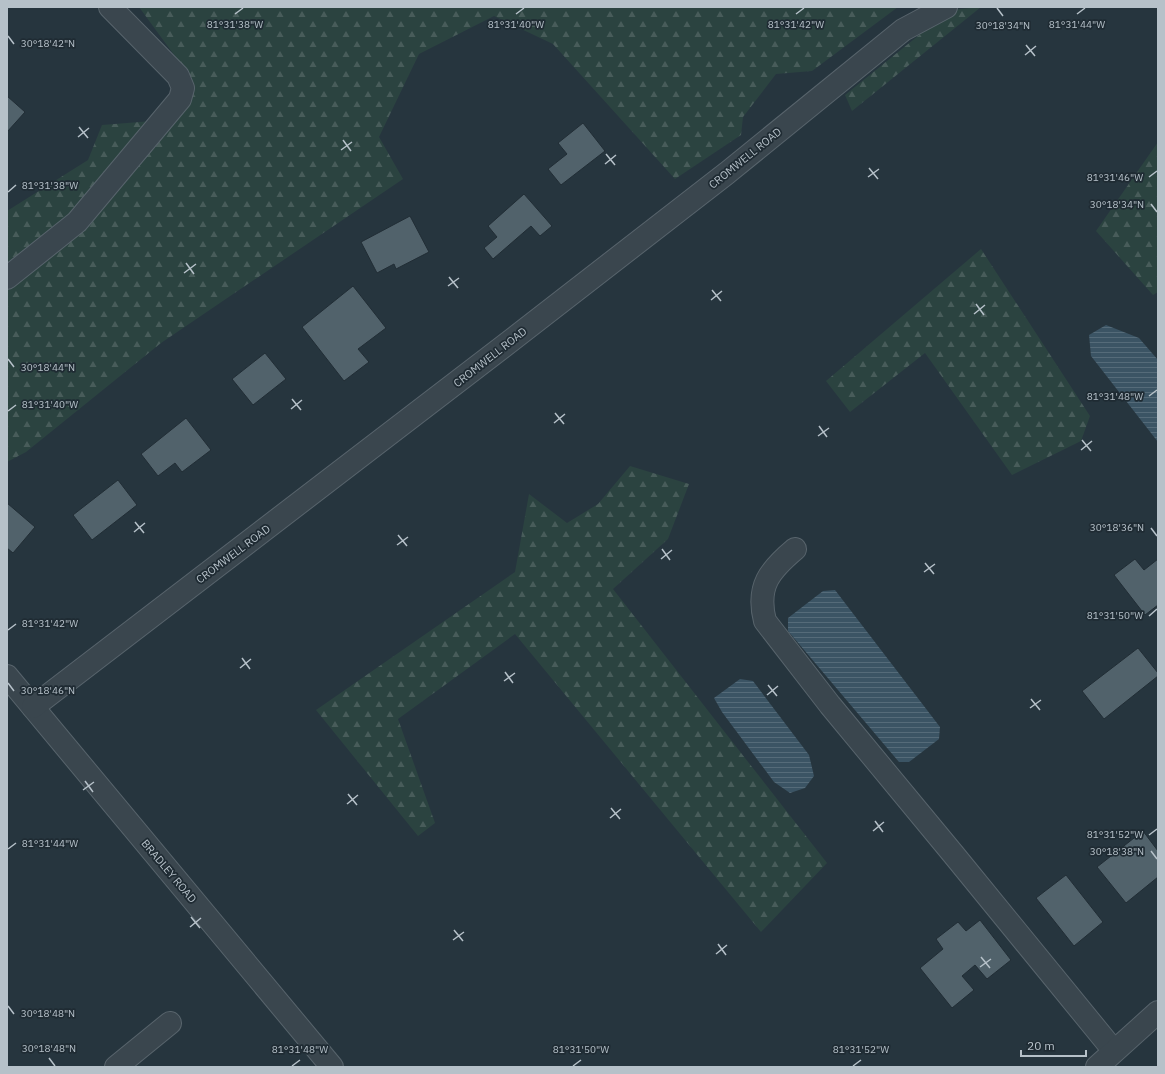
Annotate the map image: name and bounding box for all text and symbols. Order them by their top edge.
text: 81°31'38"W [207,18,263,31]
text: 81°31'40"W [488,18,544,31]
text: 81°31'42"W [768,18,824,31]
text: 81°31'44"W [1049,18,1105,31]
text: 30°18'34"N [976,19,1030,32]
text: 30°18'42"N [21,37,75,50]
street label: CROMWELL ROAD [706,124,784,192]
text: 81°31'46"W [1087,171,1143,184]
text: 81°31'38"W [22,179,78,192]
text: 30°18'34"N [1090,198,1144,211]
street label: CROMWELL ROAD [451,324,529,390]
text: 30°18'44"N [21,361,75,374]
text: 81°31'48"W [1087,390,1143,403]
text: 81°31'40"W [22,398,78,411]
text: 30°18'36"N [1090,521,1144,534]
street label: CROMWELL ROAD [193,522,273,586]
text: 81°31'50"W [1087,609,1143,622]
text: 81°31'42"W [22,617,78,630]
text: 30°18'46"N [21,684,75,697]
text: 81°31'52"W [1087,828,1143,841]
street label: BRADLEY ROAD [138,836,200,906]
text: 81°31'44"W [22,837,78,850]
text: 30°18'38"N [1090,845,1144,858]
text: 30°18'48"N [21,1007,75,1020]
scale bar [1021,1032,1086,1058]
text: 20 m [1027,1038,1055,1053]
text: 30°18'48"N [22,1042,76,1055]
text: 81°31'48"W [272,1043,328,1056]
text: 81°31'50"W [553,1043,609,1056]
text: 81°31'52"W [833,1043,889,1056]

